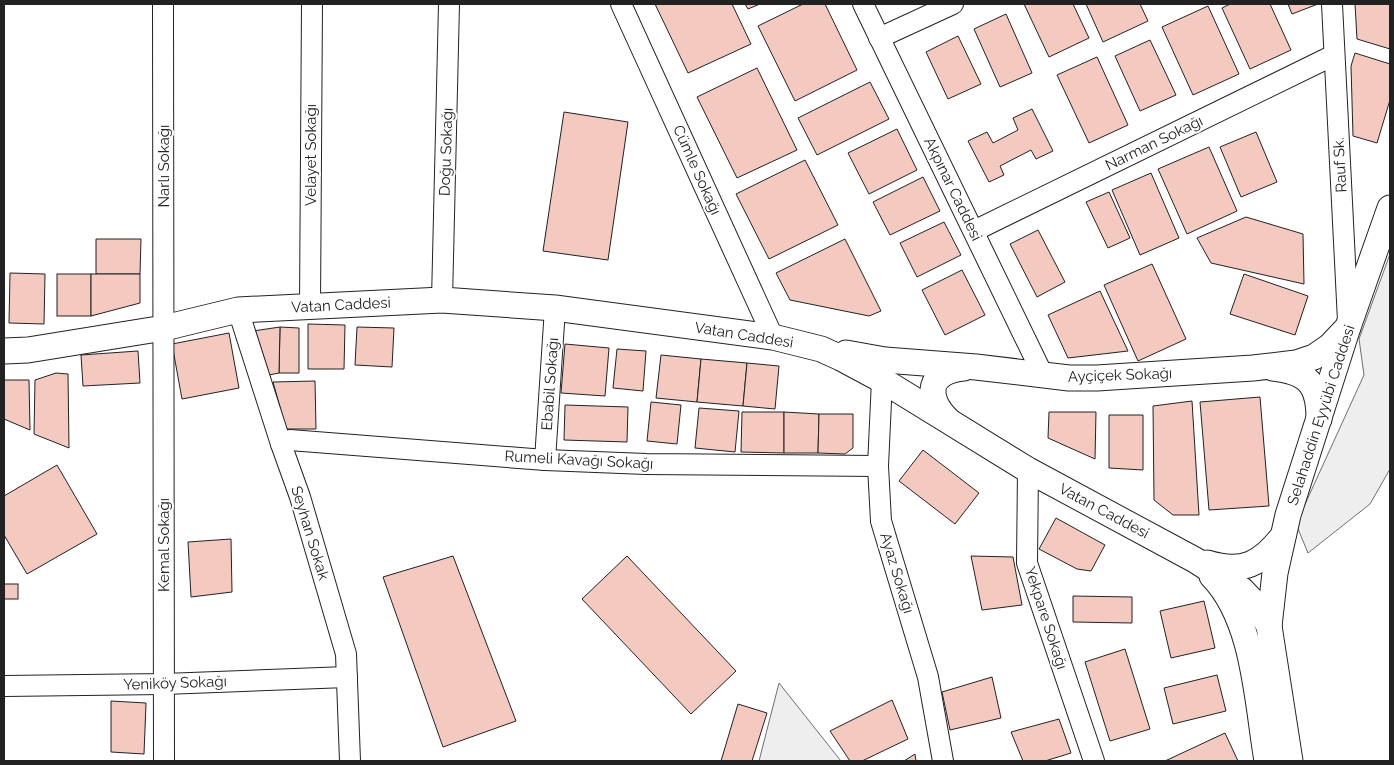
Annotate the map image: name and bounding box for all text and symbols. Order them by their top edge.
street label: Velayet Sokağı [302,104,320,206]
street label: Doğu Sokağı [435,108,457,196]
street label: Narman Sokağı [1102,112,1206,174]
street label: Cümle Sokağı [669,122,725,218]
street label: Narlı Sokağı [155,125,173,207]
street label: Akpınar Caddesi [920,134,986,244]
street label: Rauf Sk. [1330,137,1350,193]
street label: Vatan Caddesi [291,293,391,317]
street label: Vatan Caddesi [693,318,795,352]
street label: Selahaddin Eyyübi Caddesi [1283,323,1359,507]
street label: Ebabil Sokağı [538,337,562,431]
street label: Ayçiçek Sokağı [1068,364,1172,386]
street label: Rumeli Kavağı Sokağı [504,447,654,473]
street label: Vatan Caddesi [1056,480,1152,542]
street label: Seyhan Sokak [287,484,333,582]
street label: Kemal Sokağı [155,498,173,592]
street label: Ayaz Sokağı [876,530,918,616]
street label: Yekpare Sokağı [1021,564,1071,672]
street label: Yeniköy Sokağı [123,672,227,694]

